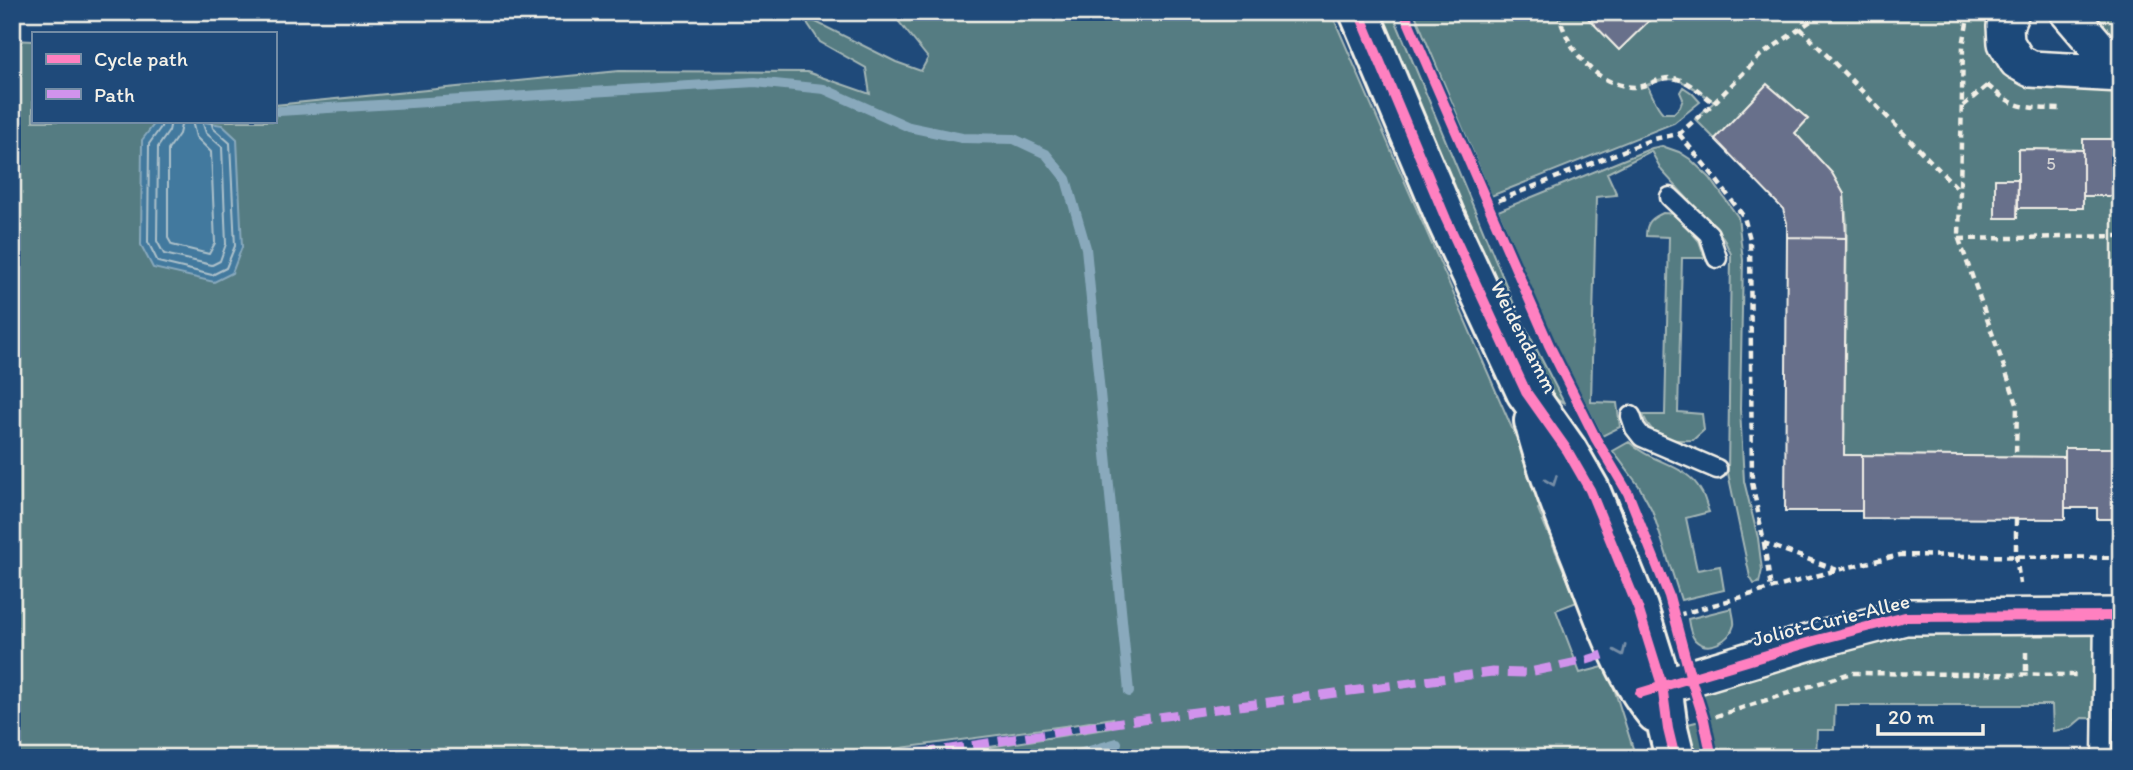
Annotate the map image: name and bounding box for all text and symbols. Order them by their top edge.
legend [32,32,276,122]
text: Cycle path [94,46,188,71]
text: Path [94,82,135,107]
house number: 5 [2046,153,2056,175]
street label: Weidendamm [1486,277,1563,397]
one-way arrow [1544,474,1558,486]
street label: Joliot-Curie-Allee [1750,588,1912,651]
one-way arrow [1613,644,1627,656]
scale bar [1878,693,1982,737]
text: 20 m [1888,704,1935,729]

